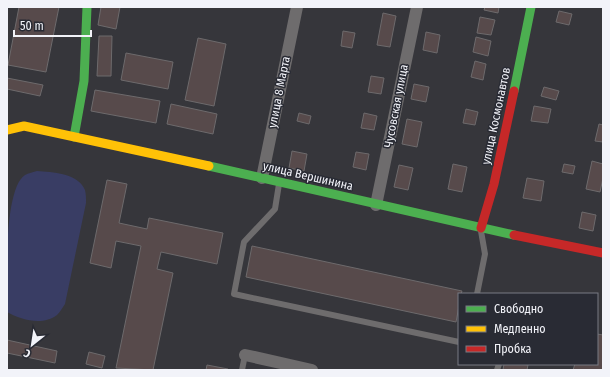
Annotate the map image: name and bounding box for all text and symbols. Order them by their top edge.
scale bar [14,12,91,38]
text: 50 m [20,19,44,33]
street label: улица 8 Марта [265,55,293,129]
street label: Чусовская улица [381,63,411,149]
street label: улица Космонавтов [479,66,513,166]
street label: улица Вершинина [262,159,354,193]
legend [458,293,598,365]
text: Свободно [494,302,543,316]
text: Медленно [494,322,546,336]
north arrow [12,325,52,365]
text: Пробка [494,342,532,356]
text: С [21,346,33,360]

